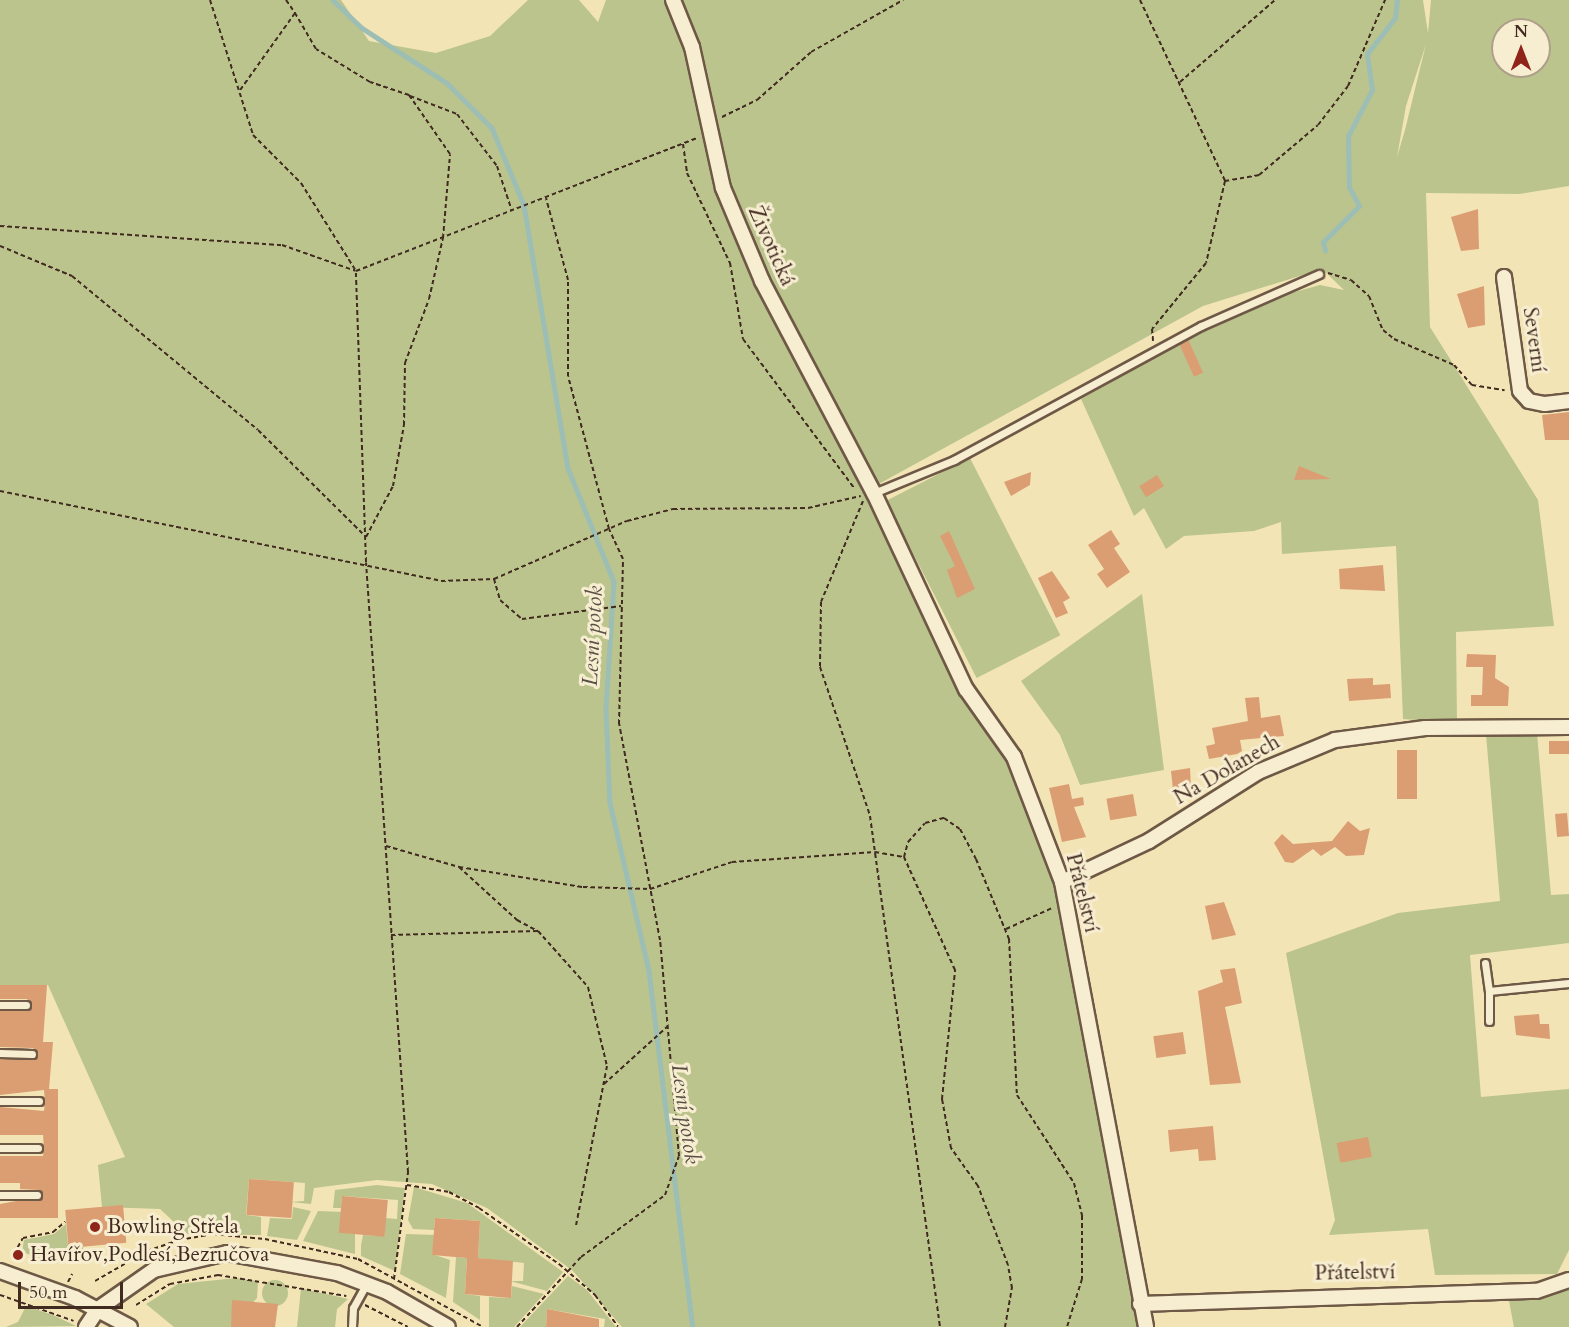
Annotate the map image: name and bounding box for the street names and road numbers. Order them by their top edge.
street label: Životická [742,202,800,290]
street label: Severní [1517,306,1551,374]
street label: Na Dolanech [1170,730,1284,810]
street label: Přátelství [1060,851,1104,935]
street label: Přátelství [1314,1260,1396,1286]

